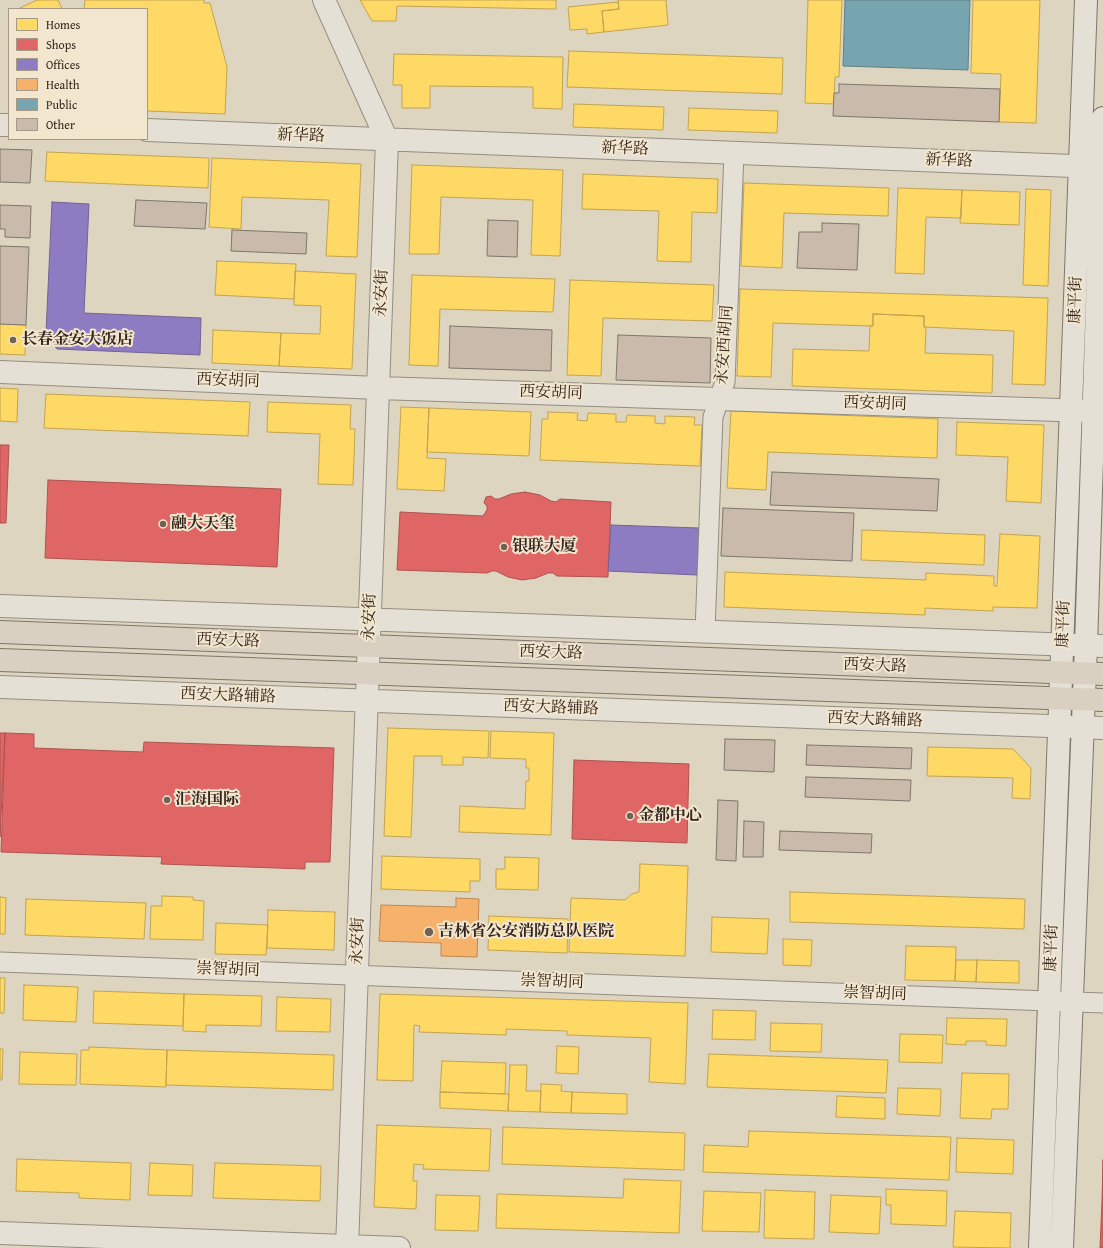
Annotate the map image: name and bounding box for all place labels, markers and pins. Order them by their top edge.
place label: 长春金安大饭店 [21,330,133,350]
marker: 长春金安大饭店 [8,335,18,345]
place label: 融大天玺 [171,514,235,534]
marker: 融大天玺 [158,519,168,529]
place label: 银联大厦 [512,537,576,557]
marker: 银联大厦 [499,542,509,552]
place label: 汇海国际 [175,790,239,810]
marker: 汇海国际 [162,795,172,805]
place label: 金都中心 [638,806,702,826]
marker: 金都中心 [625,811,635,821]
place label: 吉林省公安消防总队医院 [438,922,614,942]
marker: 吉林省公安消防总队医院 [423,926,435,938]

